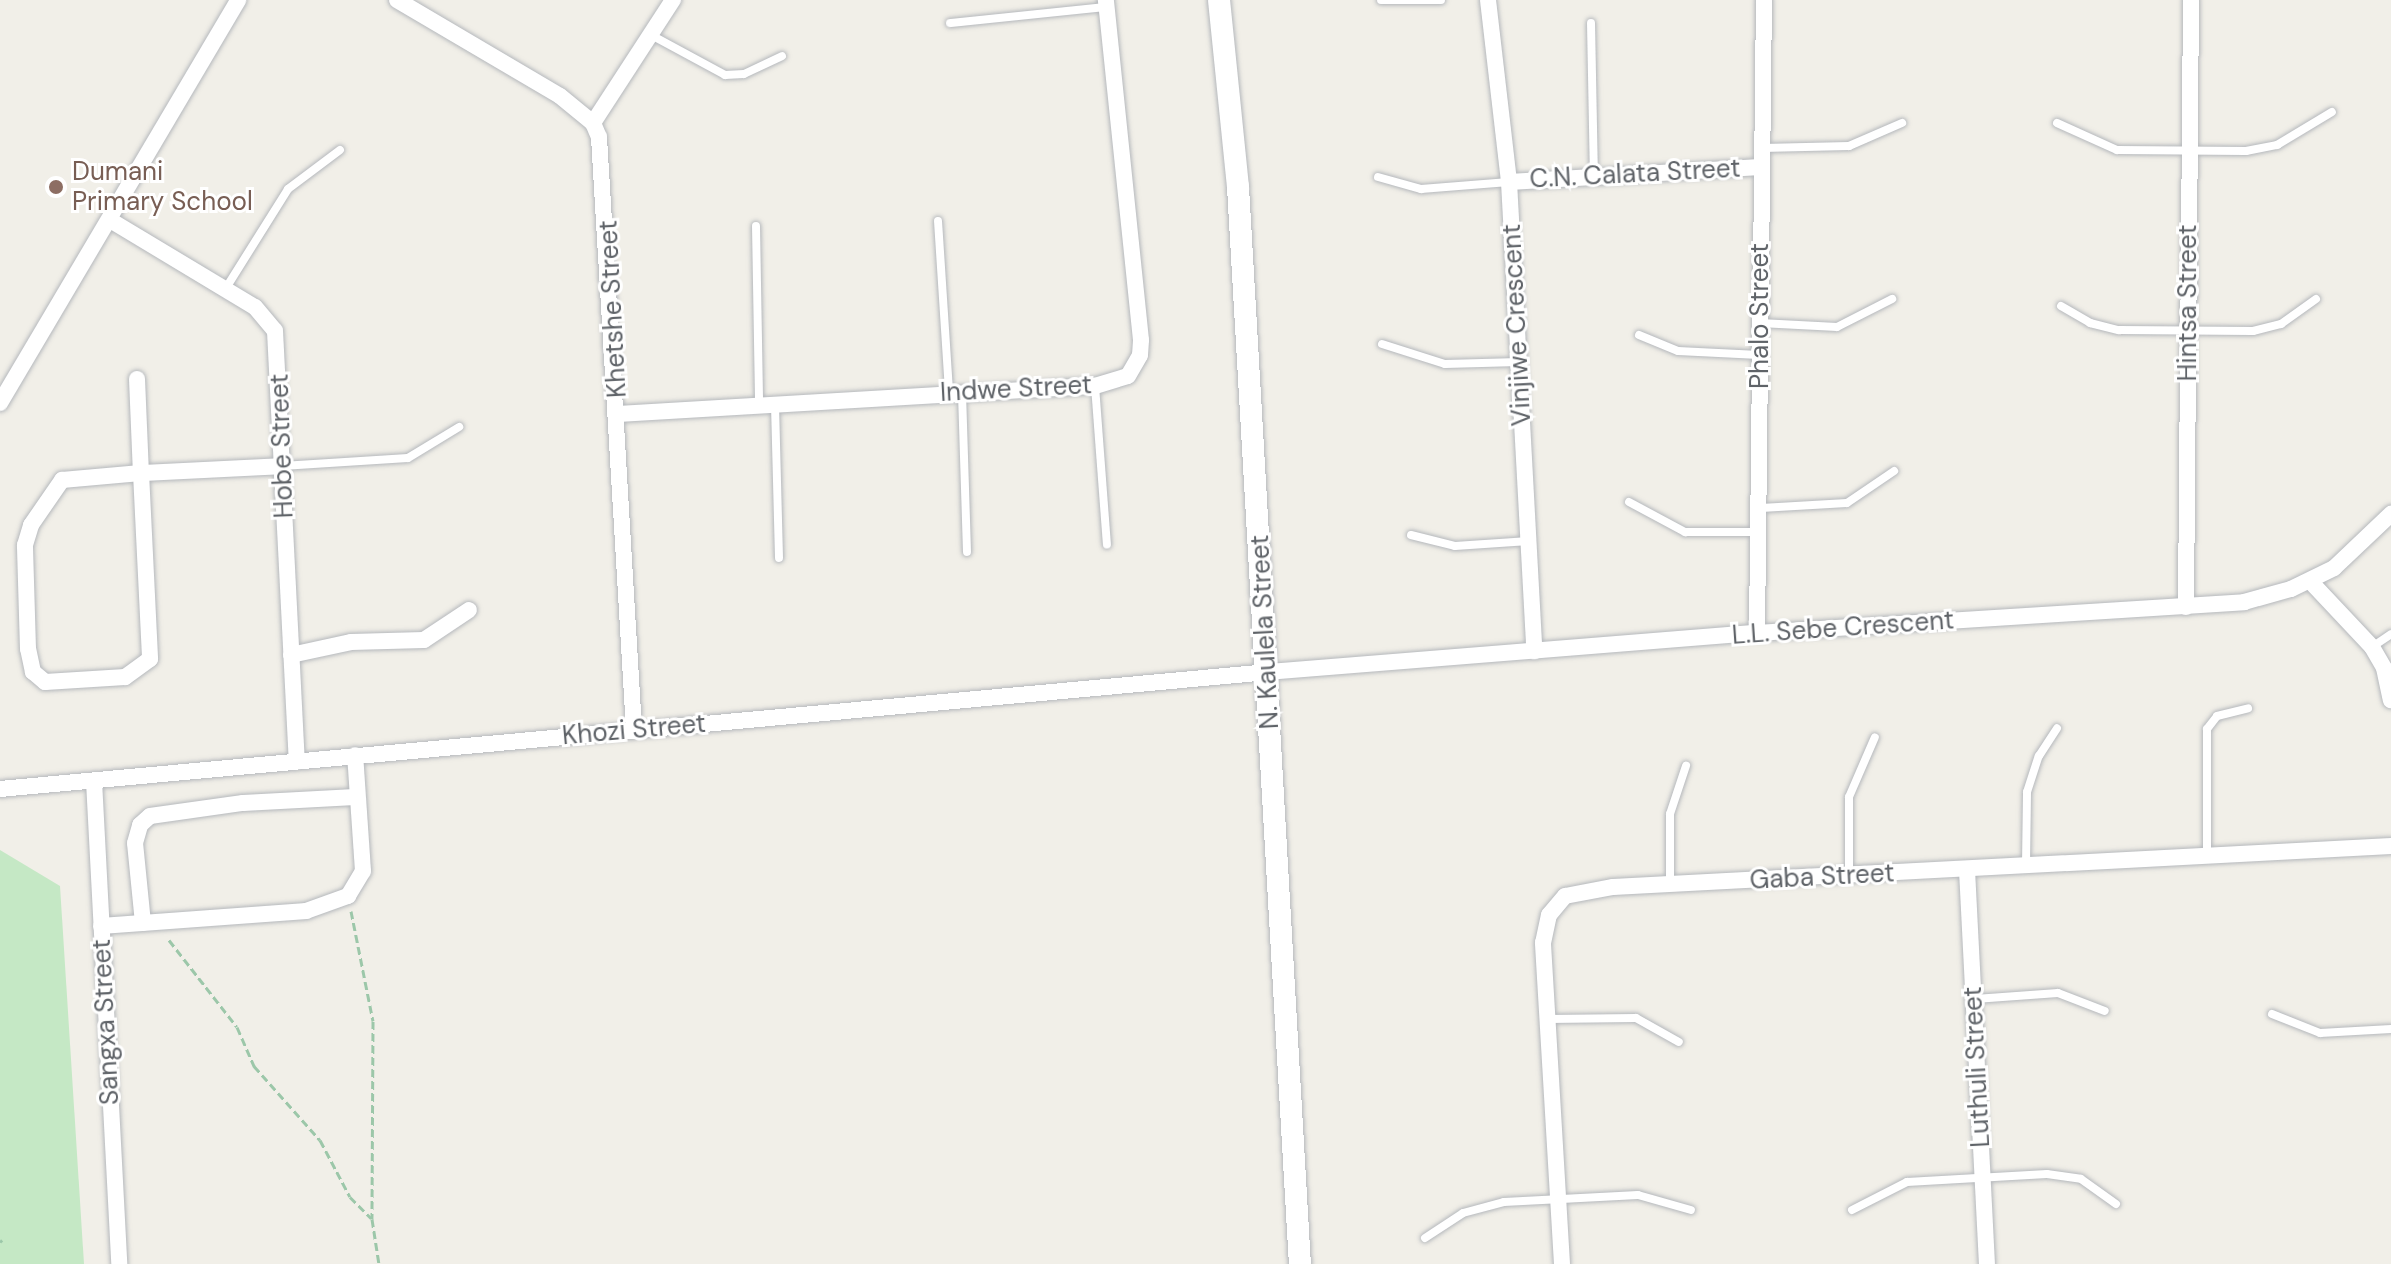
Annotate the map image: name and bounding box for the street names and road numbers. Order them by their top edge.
street label: C.N. Calata Street [1529,153,1741,195]
street label: Khetshe Street [593,219,633,399]
street label: Vinjiwe Crescent [1496,223,1538,427]
street label: Hintsa Street [2172,225,2204,381]
street label: Phalo Street [1744,243,1776,389]
street label: Indwe Street [939,369,1093,409]
street label: Hobe Street [264,373,300,519]
street label: N. Kaulela Street [1244,534,1286,730]
street label: L.L. Sebe Crescent [1731,605,1955,651]
street label: Khozi Street [561,708,707,752]
street label: Gaba Street [1749,858,1895,896]
street label: Sangxa Street [86,938,126,1106]
street label: Luthuli Street [1957,986,1997,1148]

